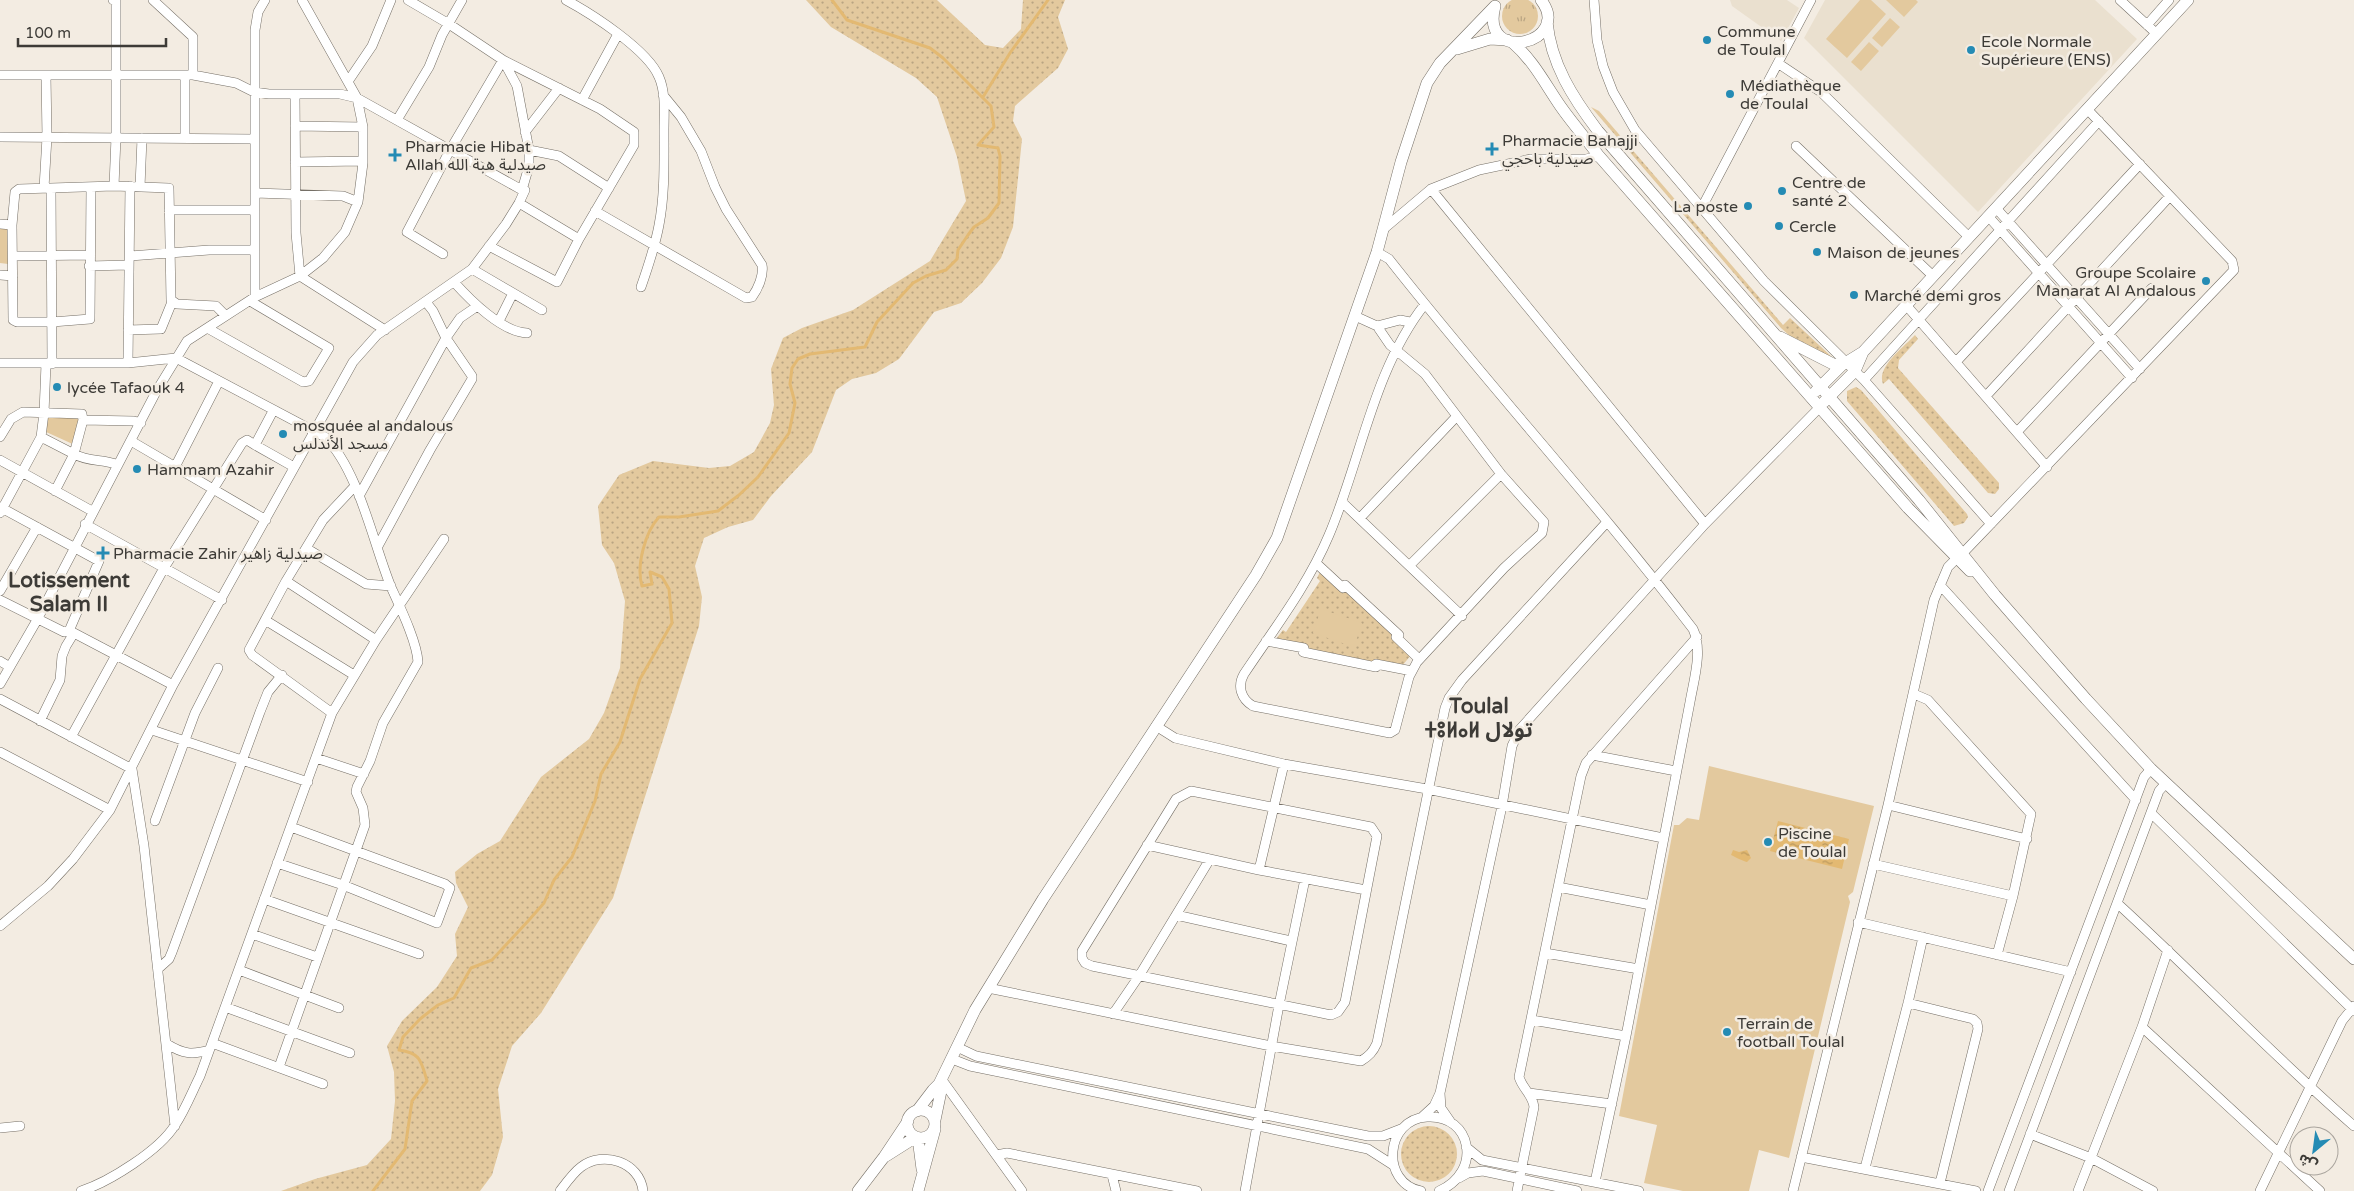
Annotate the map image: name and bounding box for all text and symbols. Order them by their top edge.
scale bar [18,15,165,47]
place label: Commune de Toulal [1717,22,1795,60]
text: 100 m [25,24,71,42]
place label: Ecole Normale Supérieure (ENS) [1981,32,2111,70]
marker: Commune de Toulal [1701,34,1713,46]
marker: Ecole Normale Supérieure (ENS) [1965,44,1977,56]
place label: Médiathèque de Toulal [1740,76,1841,114]
marker: Médiathèque de Toulal [1724,88,1736,100]
place label: Pharmacie Bahajji صيدلية باحجي [1502,131,1638,171]
place label: Pharmacie Hibat Allah صيدلية هبة الله [405,137,546,175]
marker: Pharmacie Bahajji صيدلية باحجي [1486,143,1498,155]
marker: Pharmacie Hibat Allah صيدلية هبة الله [389,149,401,161]
place label: Centre de santé 2 [1792,173,1866,211]
marker: Centre de santé 2 [1776,185,1788,197]
place label: La poste [1673,197,1738,217]
marker: La poste [1742,200,1754,212]
place label: Cercle [1789,217,1836,237]
marker: Cercle [1773,220,1785,232]
place label: Maison de jeunes [1827,243,1959,263]
marker: Maison de jeunes [1811,246,1823,258]
place label: Groupe Scolaire Manarat Al Andalous [2036,263,2196,301]
marker: Groupe Scolaire Manarat Al Andalous [2200,275,2212,287]
place label: Marché demi gros [1864,286,2001,306]
marker: Marché demi gros [1848,289,1860,301]
place label: lycée Tafaouk 4 [67,378,185,398]
marker: lycée Tafaouk 4 [51,381,63,393]
place label: mosquée al andalous مسجد الأندلس [293,416,453,454]
marker: mosquée al andalous مسجد الأندلس [277,428,289,440]
place label: Hammam Azahir [147,460,275,480]
marker: Hammam Azahir [131,463,143,475]
place label: Pharmacie Zahir صيدلية زاهير [113,544,323,564]
marker: Pharmacie Zahir صيدلية زاهير [97,547,109,559]
district label: Lotissement Salam II [8,568,130,617]
district label: Toulal ⵜⵓⵍⴰⵍ تولال [1425,694,1533,743]
place label: Piscine de Toulal [1778,824,1846,862]
marker: Piscine de Toulal [1762,836,1774,848]
place label: Terrain de football Toulal [1737,1014,1845,1052]
marker: Terrain de football Toulal [1721,1026,1733,1038]
north arrow [2289,1126,2339,1176]
text: ش [2295,1150,2320,1174]

